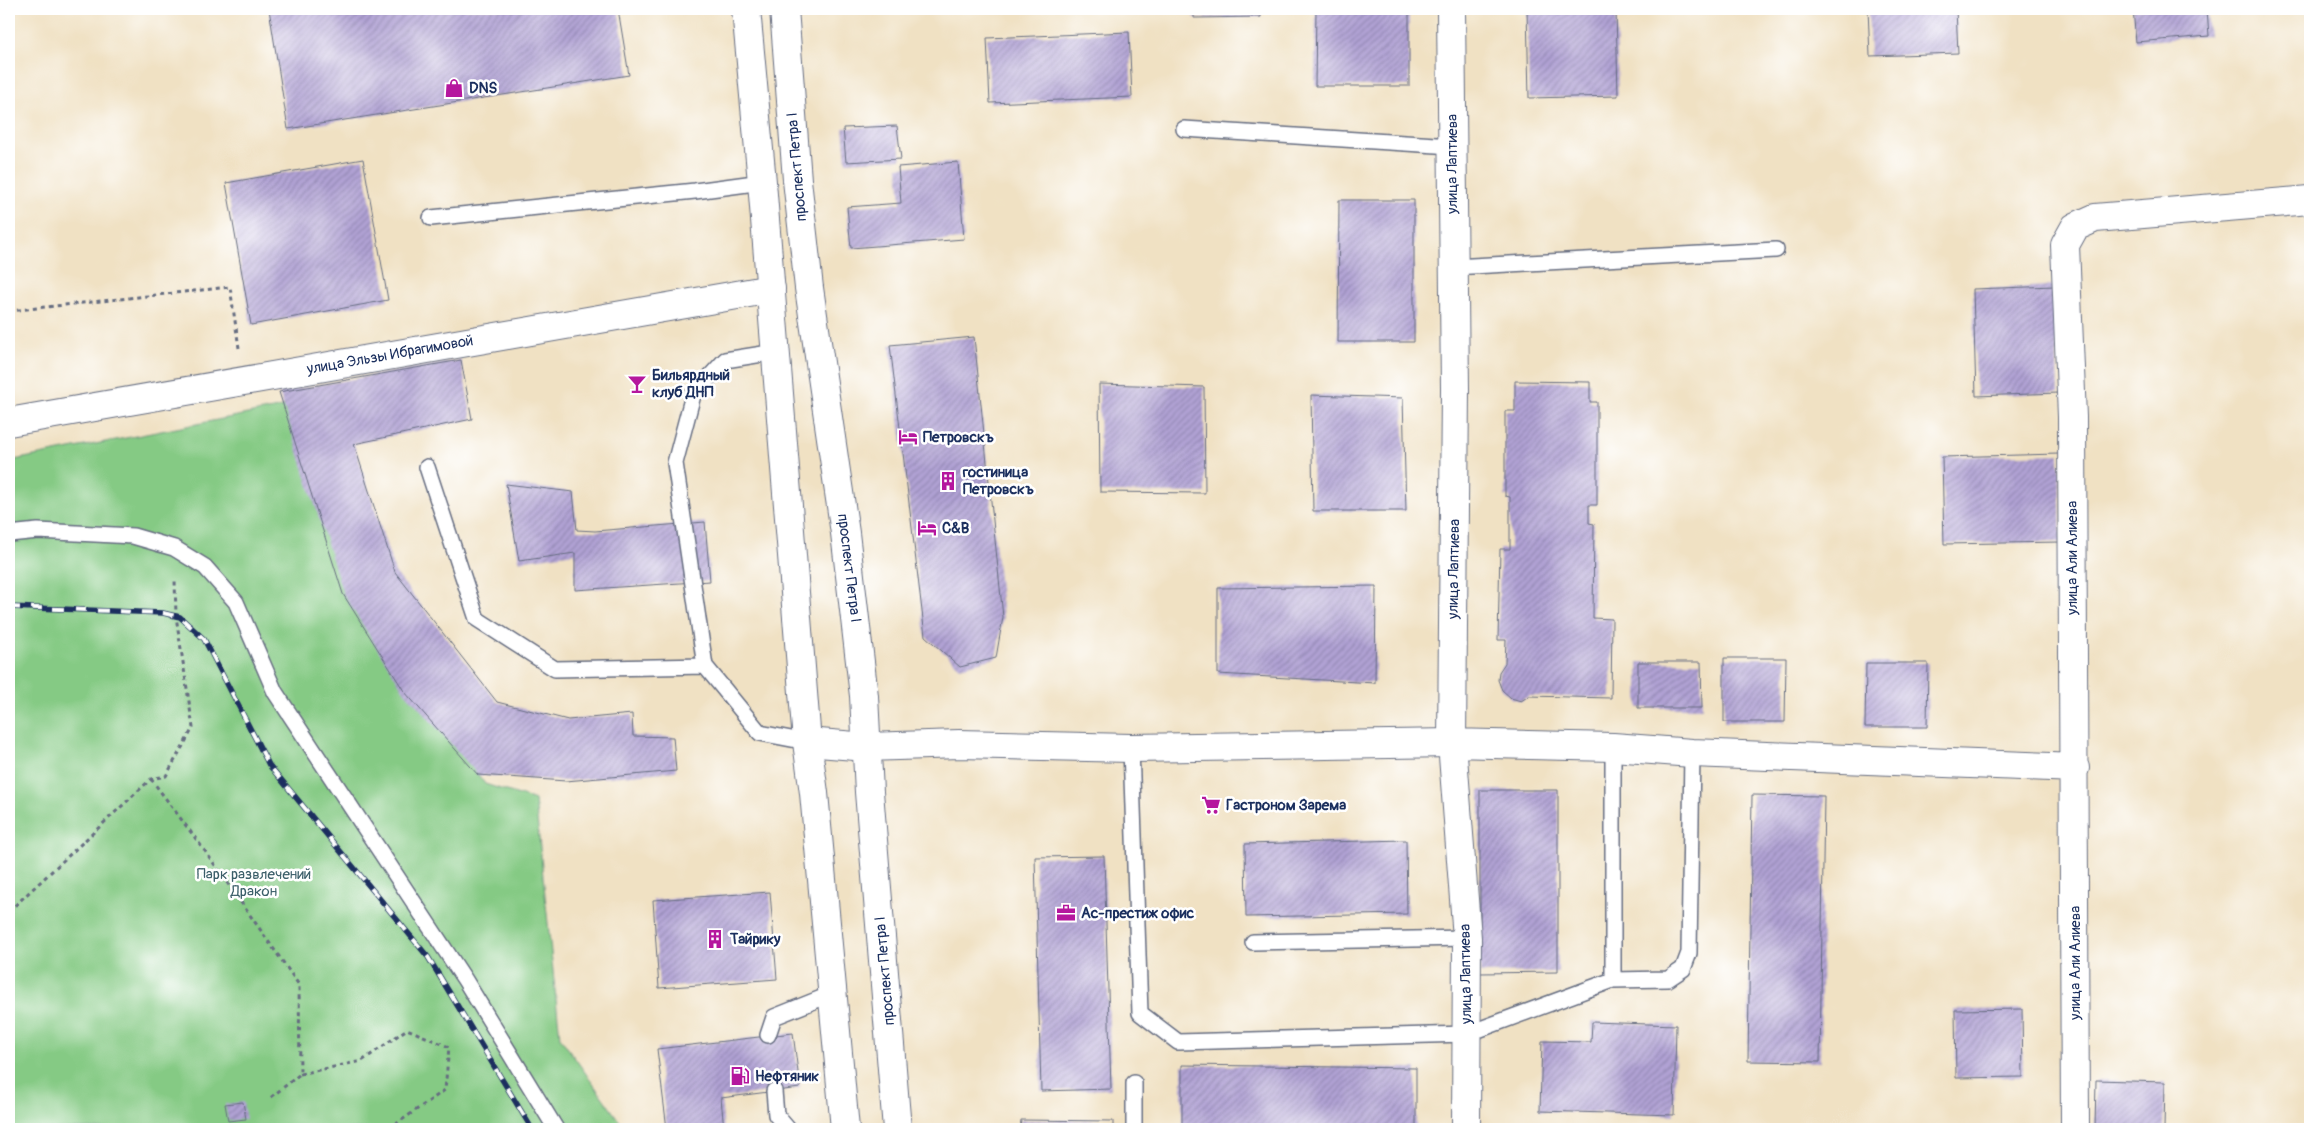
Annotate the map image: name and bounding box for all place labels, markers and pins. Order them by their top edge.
shop icon: DNS [443,77,465,99]
place label: DNS [469,79,498,98]
place label: Бильярдный клуб ДНП [652,366,730,402]
bar icon: Бильярдный клуб ДНП [626,373,648,395]
hotel icon: Петровскъ [897,426,919,448]
place label: Петровскъ [923,428,994,447]
place label: гостиница Петровскъ [962,463,1034,499]
building icon: гостиница Петровскъ [937,470,959,492]
hotel icon: С&В [916,517,938,539]
place label: С&В [942,519,970,538]
supermarket icon: Гастроном Зарема [1200,794,1222,816]
place label: Гастроном Зарема [1226,796,1346,815]
office icon: Ас-престиж офис [1055,902,1077,924]
place label: Ас-престиж офис [1081,904,1195,923]
building icon: Тайрику [704,928,726,950]
place label: Тайрику [729,930,781,949]
fuel station icon: Нефтяник [729,1065,751,1087]
place label: Нефтяник [755,1067,819,1086]

